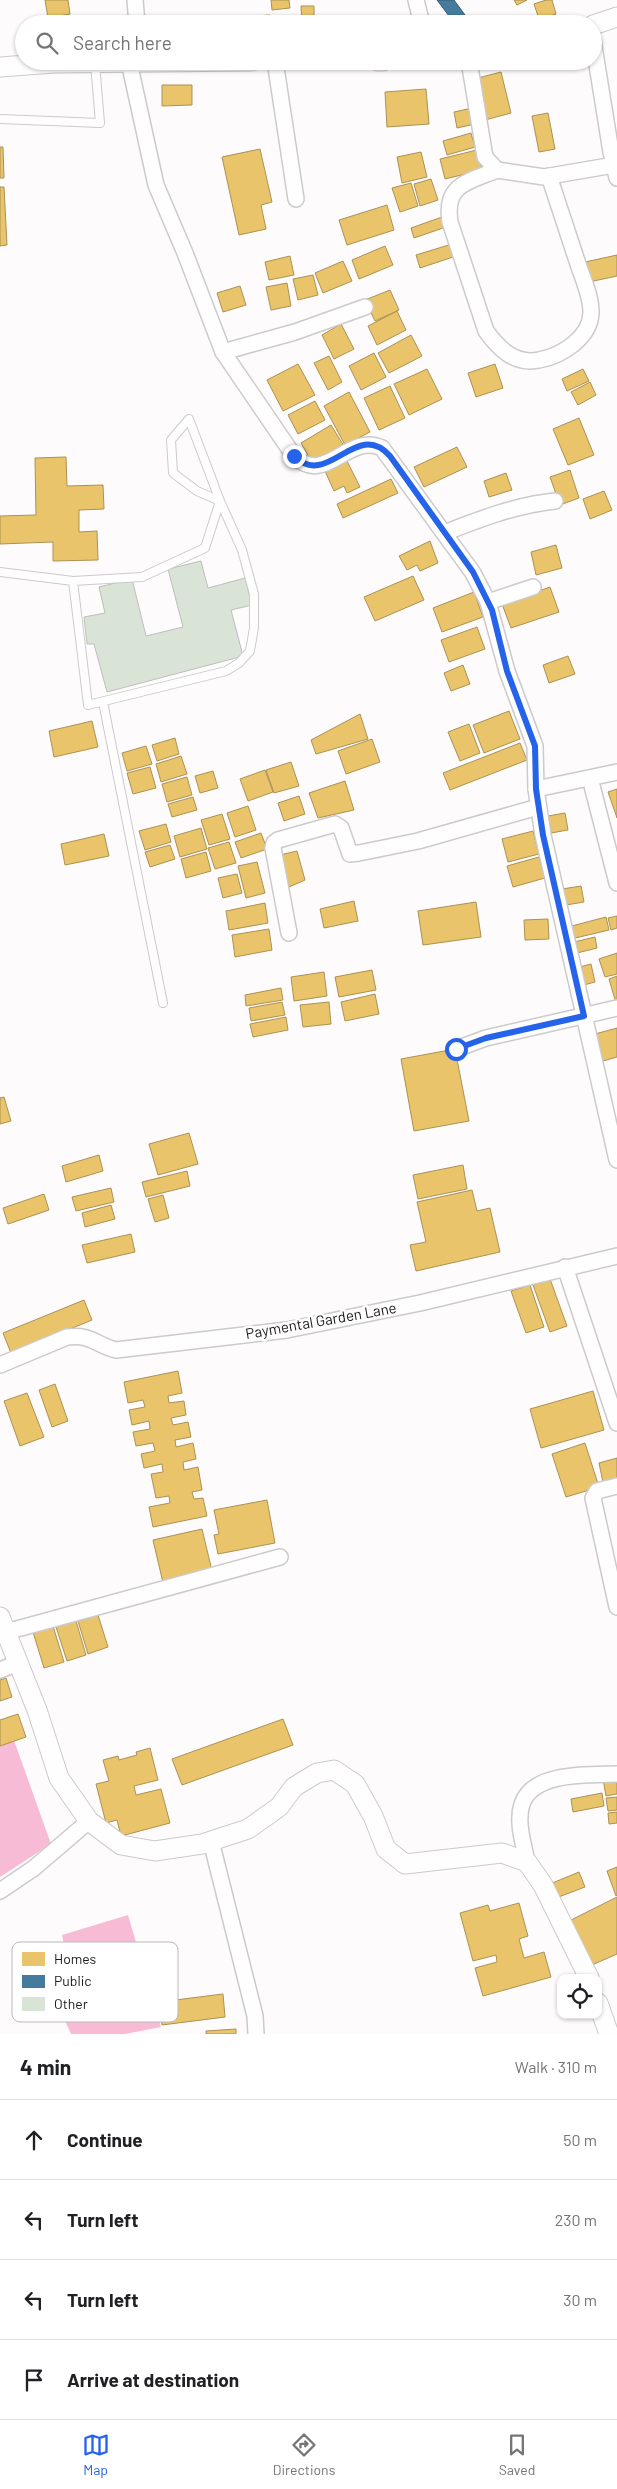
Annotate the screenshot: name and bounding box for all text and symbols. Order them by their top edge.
search box [15,15,602,70]
icon: search [33,29,61,57]
text: Search here [73,31,172,54]
route end [283,445,306,468]
route start [445,1038,468,1061]
street label: Paymental Garden Lane [244,1298,398,1342]
legend [12,1942,178,2022]
text: Homes [54,1950,97,1967]
text: Public [54,1972,92,1989]
map controls [557,1974,602,2019]
button: locate [557,1974,602,2019]
text: Other [54,1995,88,2012]
text: 4 min [20,2054,71,2079]
text: Walk · 310 m [515,2057,597,2076]
icon: ahead [20,2126,48,2154]
text: Continue [67,2128,143,2151]
text: 50 m [563,2130,597,2149]
icon: left [20,2206,48,2234]
text: Turn left [67,2208,138,2231]
text: 230 m [555,2210,597,2229]
icon: left [20,2286,48,2314]
text: Turn left [67,2288,138,2311]
text: 30 m [563,2290,597,2309]
icon: arrive [20,2366,48,2394]
text: Arrive at destination [67,2368,239,2391]
tab: Map [82,2431,110,2478]
tab: Directions [273,2431,335,2478]
tab: Saved [499,2431,535,2478]

